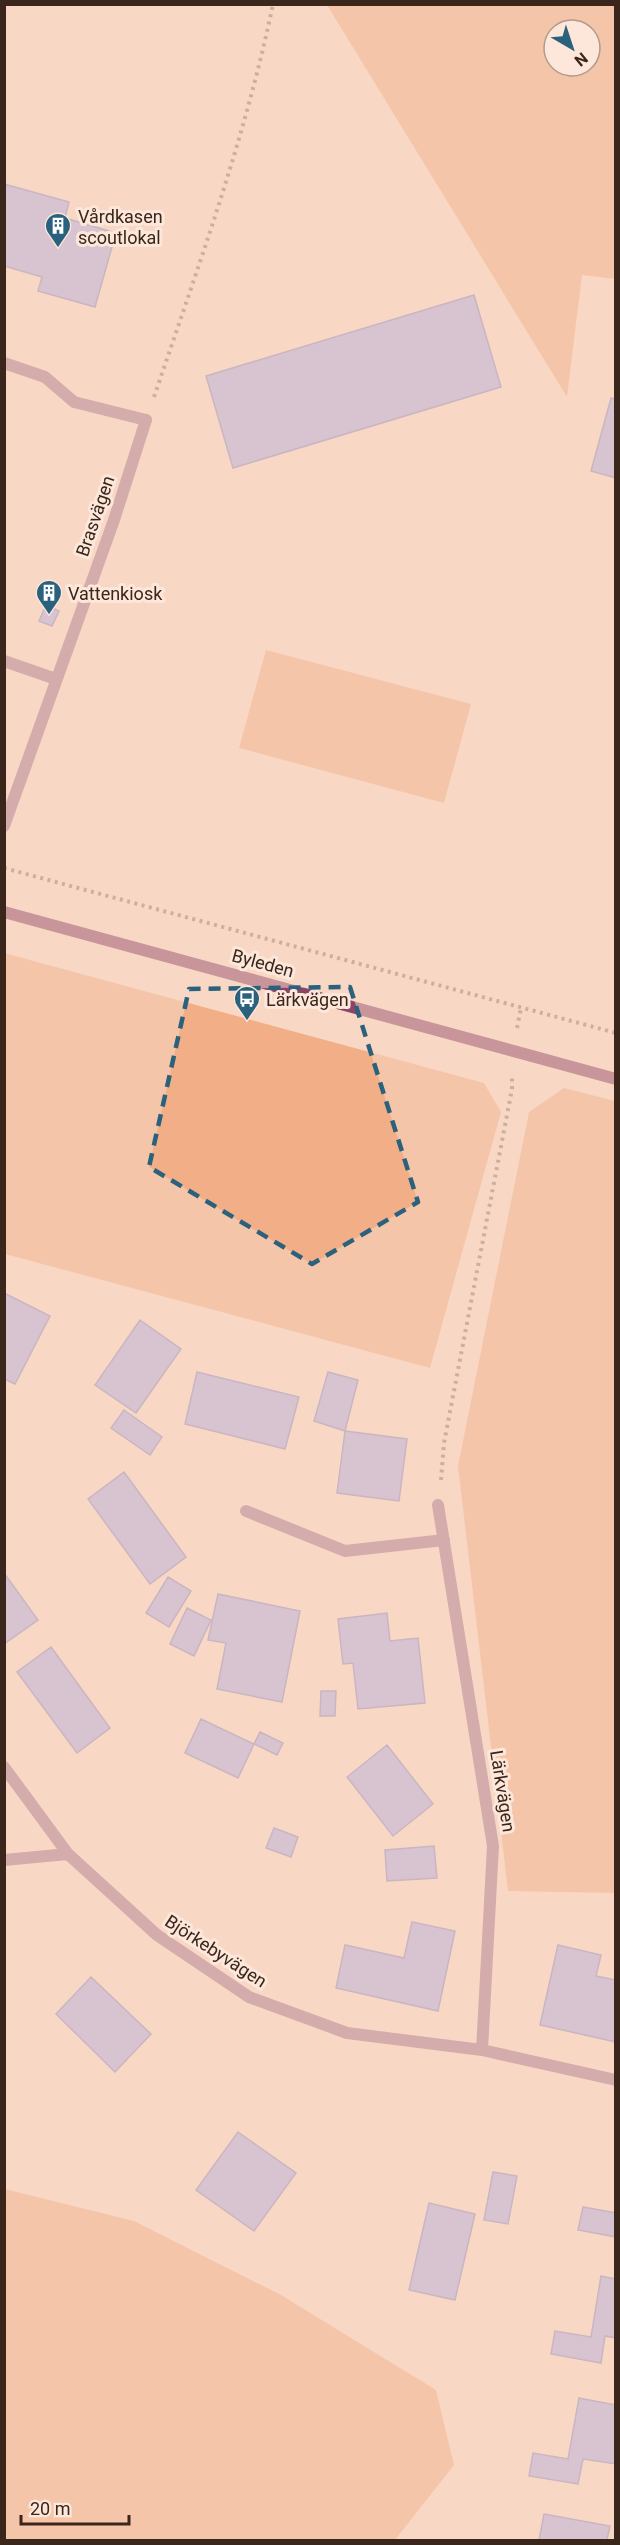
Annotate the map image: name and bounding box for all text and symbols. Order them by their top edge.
north arrow [542,18,602,78]
text: N [571,48,591,70]
place label: Vårdkasen scoutlokal [78,206,163,248]
building icon: Vårdkasen scoutlokal [43,211,73,249]
street label: Brasvägen [71,473,119,559]
building icon: Vattenkiosk [34,578,64,616]
place label: Vattenkiosk [68,583,163,604]
street label: Byleden [230,945,296,981]
bus stop icon: Lärkvägen [232,984,262,1022]
place label: Lärkvägen [266,989,349,1010]
street label: Lärkvägen [486,1749,520,1833]
street label: Björkebyvägen [161,1910,271,1992]
scale bar [21,2488,129,2526]
text: 20 m [30,2498,70,2519]

